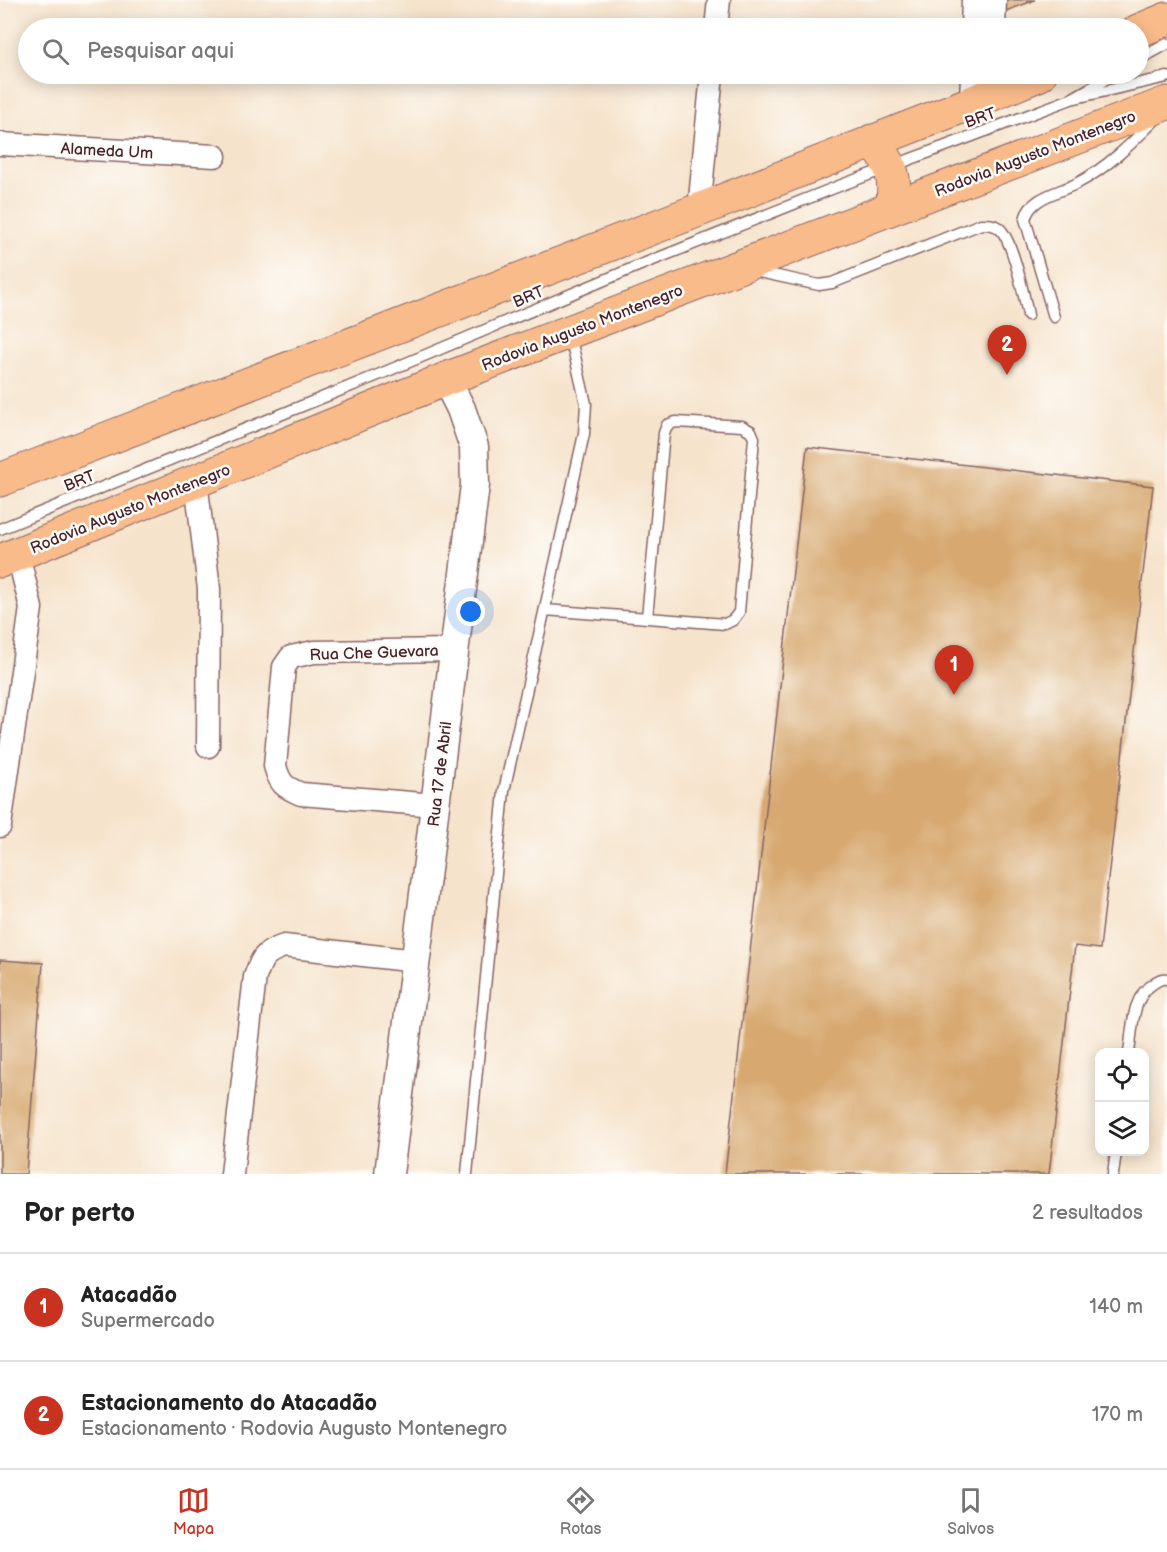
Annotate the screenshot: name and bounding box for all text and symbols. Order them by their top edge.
search box [18,18,1149,84]
icon: search [39,35,72,68]
text: Pesquisar aqui [87,38,234,65]
street label: BRT [962,104,999,133]
street label: Rodovia Augusto Montenegro [932,107,1139,202]
street label: Alameda Um [60,140,154,163]
street label: Rodovia Augusto Montenegro [479,281,686,376]
street label: BRT [510,282,547,312]
pin: 2 [988,326,1026,375]
street label: Rodovia Augusto Montenegro [28,460,233,558]
street label: BRT [61,466,98,496]
your location [456,597,485,626]
street label: Rua Che Guevara [309,642,439,665]
pin: 1 [934,646,974,695]
street label: Rua 17 de Abril [425,720,456,828]
map controls [1095,1048,1149,1156]
button: locate [1095,1048,1149,1102]
button: layers [1095,1102,1149,1156]
text: Por perto [24,1198,135,1229]
text: 2 resultados [1032,1201,1143,1225]
text: Atacadão [81,1282,177,1309]
text: 1 [39,1295,48,1319]
text: 140 m [1089,1295,1143,1319]
text: Supermercado [81,1309,215,1333]
text: Estacionamento do Atacadão [81,1390,377,1417]
text: 2 [38,1403,49,1427]
text: 170 m [1092,1403,1143,1427]
text: Estacionamento · Rodovia Augusto Montenegro [81,1417,507,1441]
tab: Mapa [173,1484,214,1539]
tab: Rotas [560,1484,602,1539]
tab: Salvos [947,1484,994,1539]

